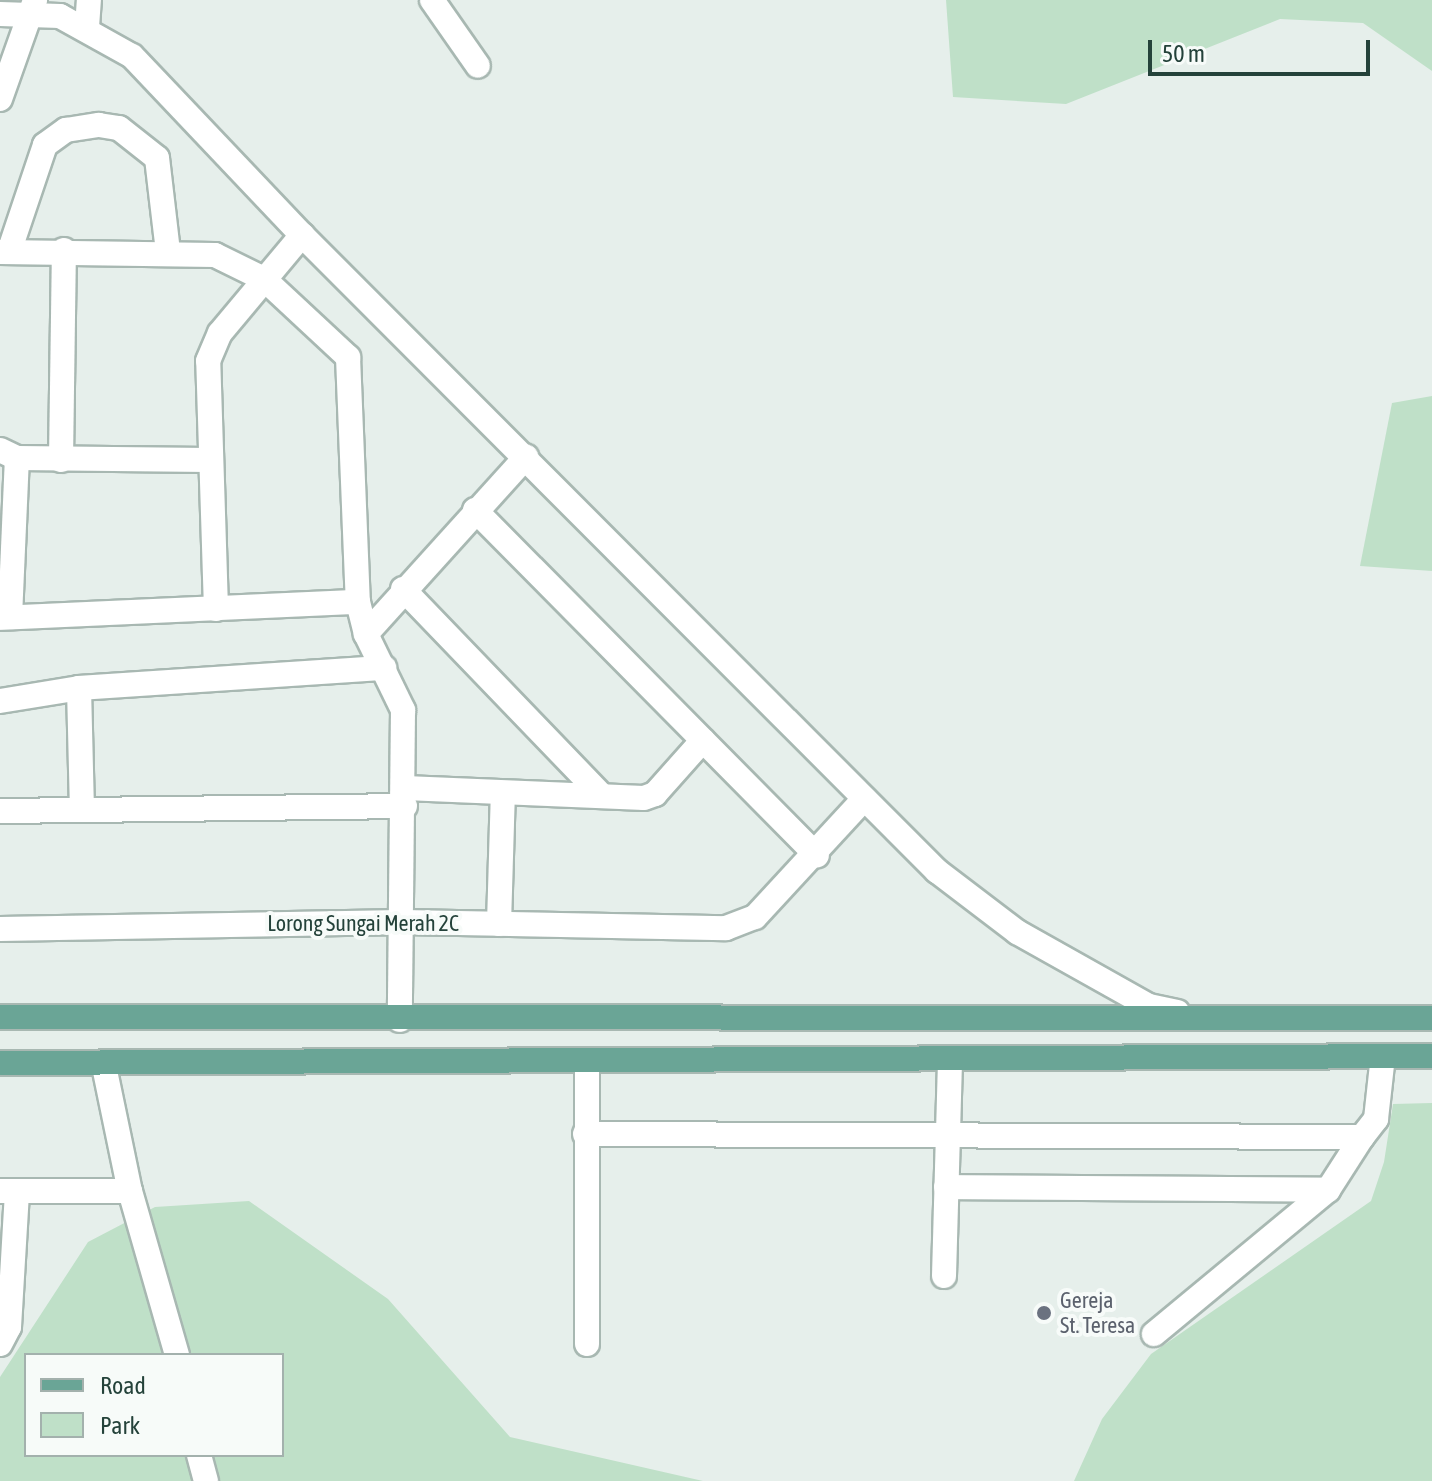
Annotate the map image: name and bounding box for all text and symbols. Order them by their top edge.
scale bar [1152,24,1374,74]
text: 50 m [1162,40,1205,67]
street label: Lorong Sungai Merah 2C [267,911,459,937]
place label: Gereja St. Teresa [1060,1287,1135,1338]
marker: Gereja St. Teresa [1035,1304,1053,1322]
legend [24,1353,284,1457]
text: Road [100,1372,146,1399]
text: Park [100,1412,140,1439]

